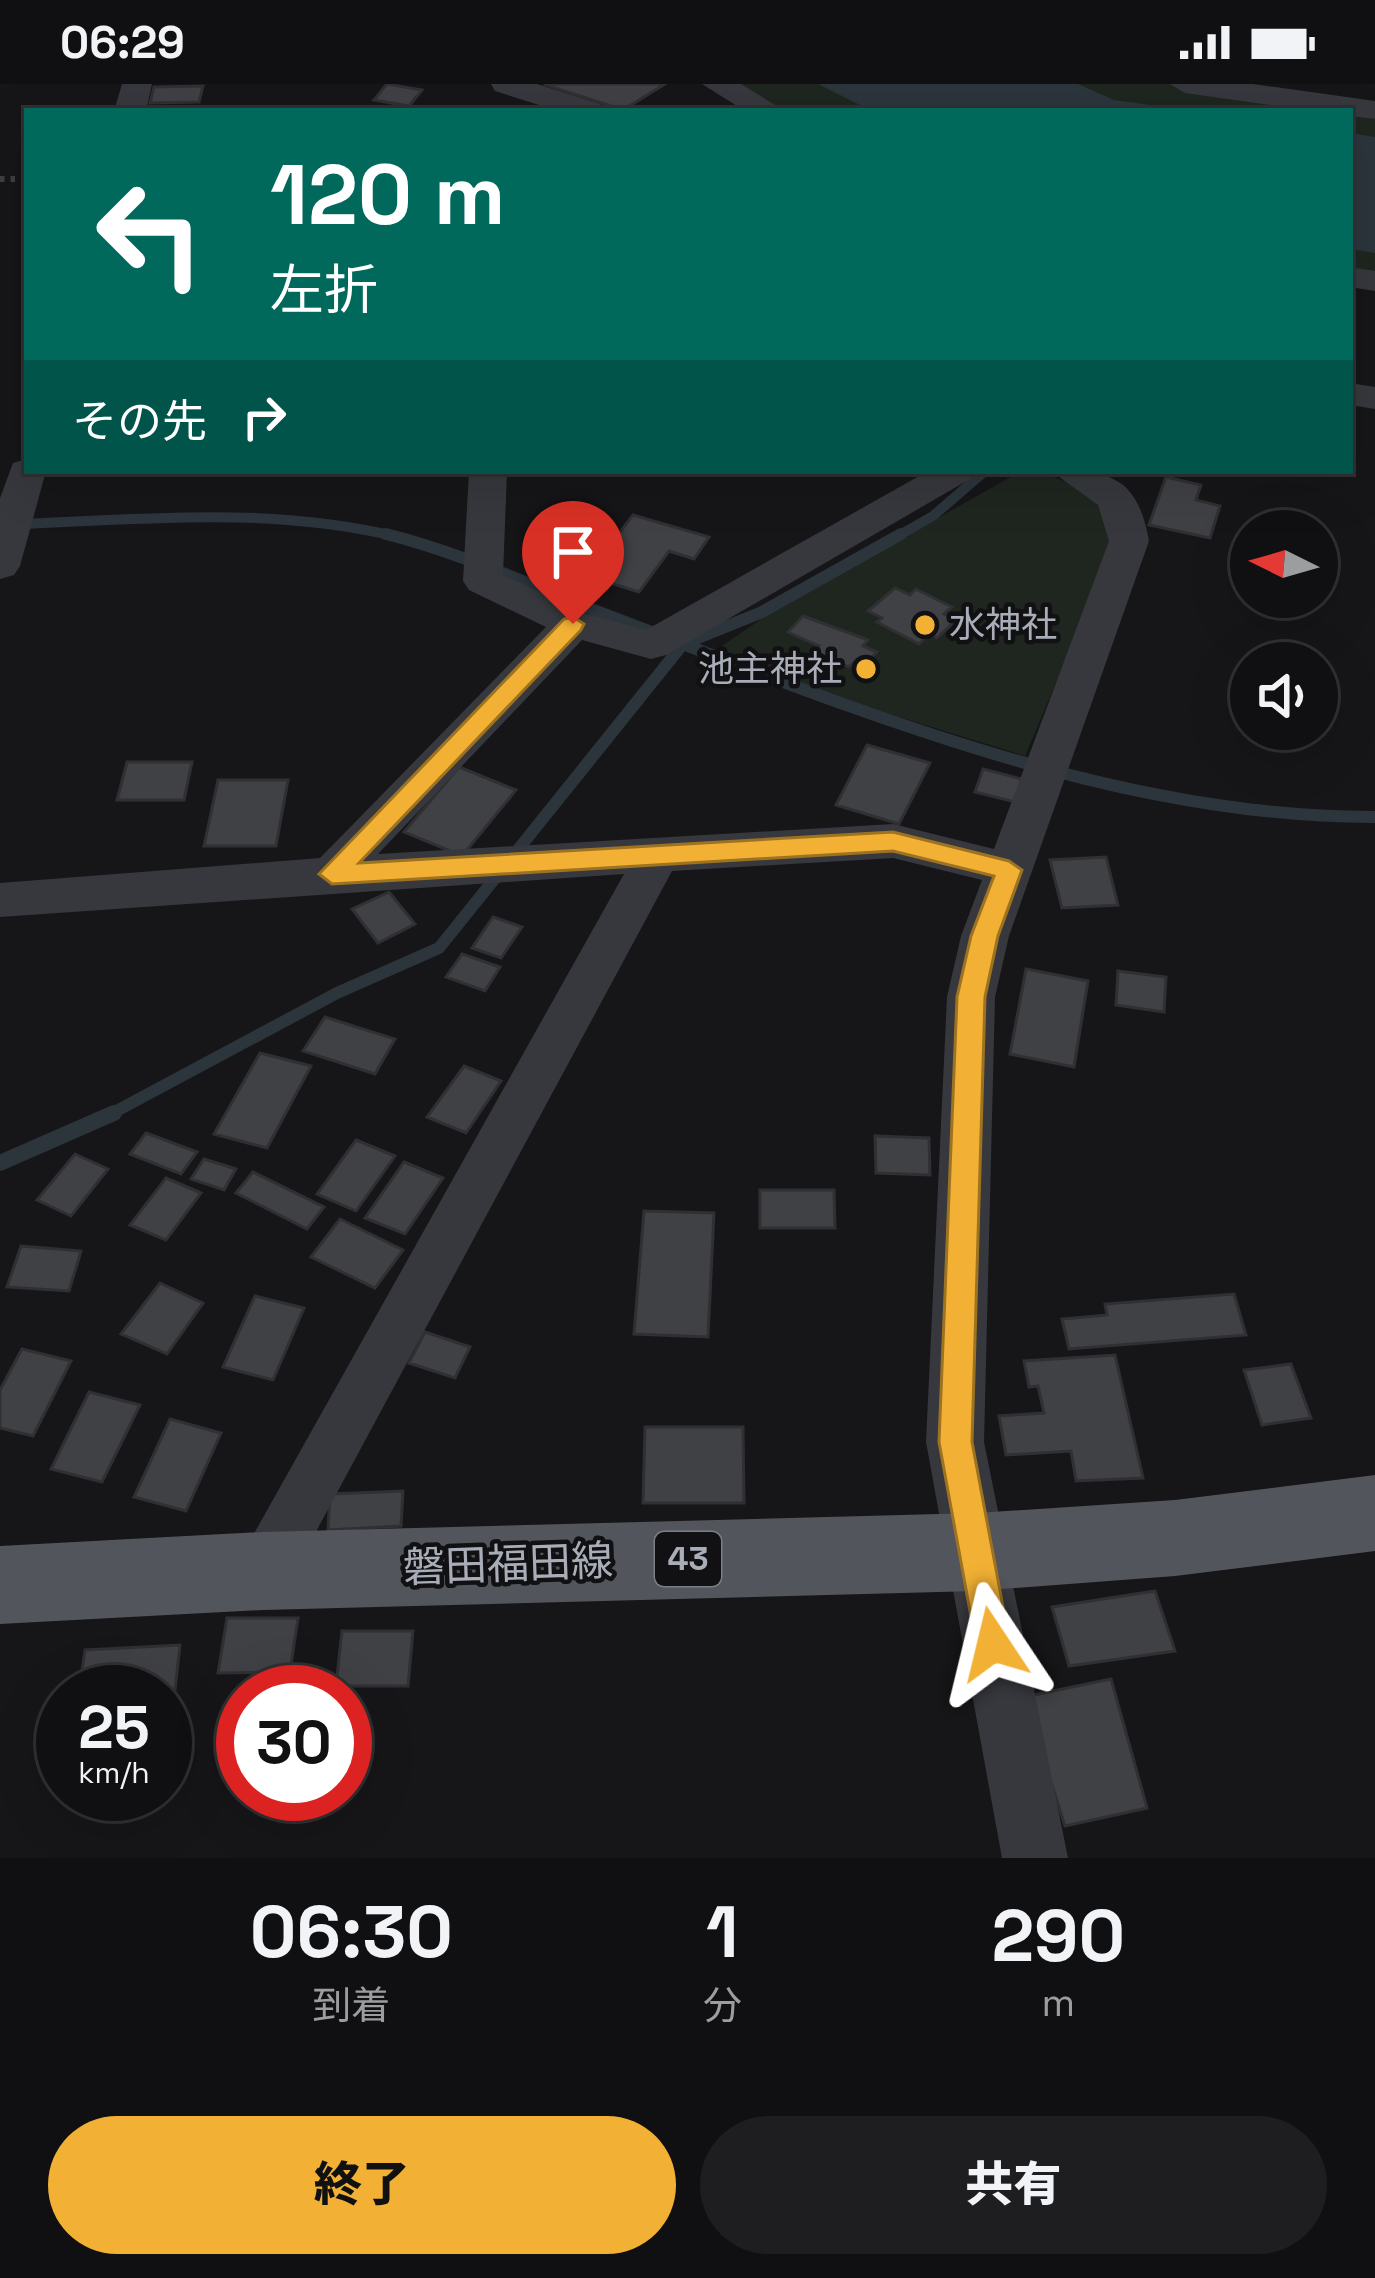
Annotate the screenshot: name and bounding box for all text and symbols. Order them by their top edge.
text: 06:29 [60,14,185,71]
text: 120 m [270,141,505,249]
icon: left [72,156,228,312]
text: 左折 [270,256,378,325]
icon: right [231,384,297,450]
text: その先 [72,393,207,450]
pin [522,501,624,624]
north arrow [1230,510,1338,618]
map controls [1230,510,1338,750]
icon: arrive [540,519,606,585]
place label: 水神社 [949,602,1057,648]
marker: 水神社 [912,612,938,638]
button: sound [1230,642,1338,750]
place label: 池主神社 [698,646,842,692]
marker: 池主神社 [853,656,879,682]
road number: 43 [655,1532,721,1586]
street label: 磐田福田線 [402,1534,614,1594]
position arrow [930,1581,1056,1707]
speed limit sign: 30 [216,1665,372,1821]
text: 25 [78,1689,150,1766]
text: km/h [78,1753,150,1792]
text: 06:30 [250,1886,453,1978]
text: 1 [706,1886,738,1978]
text: 290 [992,1890,1125,1982]
text: m [1042,1978,1075,2027]
text: 到着 [312,1981,390,2030]
text: 分 [703,1981,742,2030]
button: 終了 [48,2116,676,2254]
button: 共有 [700,2116,1327,2254]

